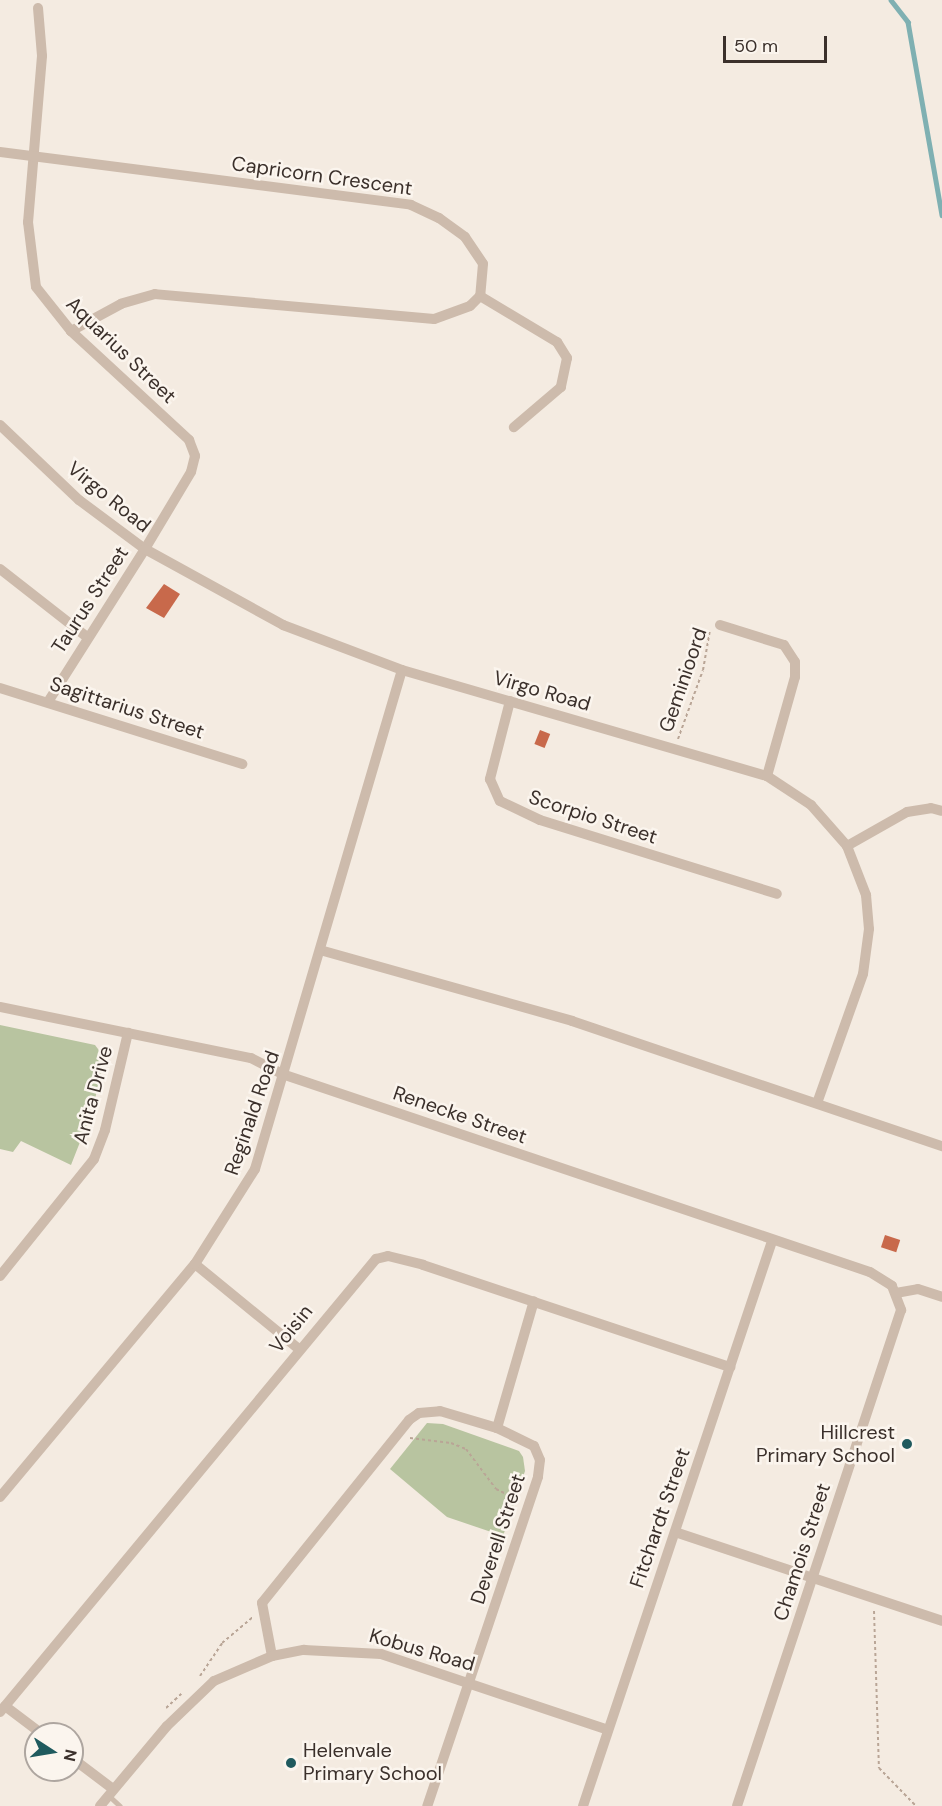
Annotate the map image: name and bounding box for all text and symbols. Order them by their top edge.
scale bar [726,24,830,62]
text: 50 m [734,34,778,58]
street label: Capricorn Crescent [230,151,414,201]
street label: Aquarius Street [61,292,181,408]
street label: Virgo Road [63,456,155,538]
street label: Taurus Street [46,542,134,658]
street label: Geminioord [654,625,712,735]
street label: Virgo Road [491,666,593,716]
street label: Sagittarius Street [47,672,207,744]
street label: Scorpio Street [526,785,660,849]
street label: Anita Drive [68,1043,118,1147]
street label: Reginald Road [220,1048,284,1178]
street label: Renecke Street [390,1081,530,1149]
street label: Voisin [264,1300,318,1358]
place label: Hillcrest Primary School [756,1420,895,1467]
marker: Hillcrest Primary School [900,1437,914,1451]
street label: Fitchardt Street [625,1445,695,1591]
street label: Deverell Street [466,1471,530,1607]
street label: Chamois Street [768,1480,836,1624]
street label: Kobus Road [366,1623,478,1677]
north arrow [24,1722,84,1782]
place label: Helenvale Primary School [303,1739,442,1786]
text: N [59,1748,82,1763]
marker: Helenvale Primary School [284,1756,298,1770]

